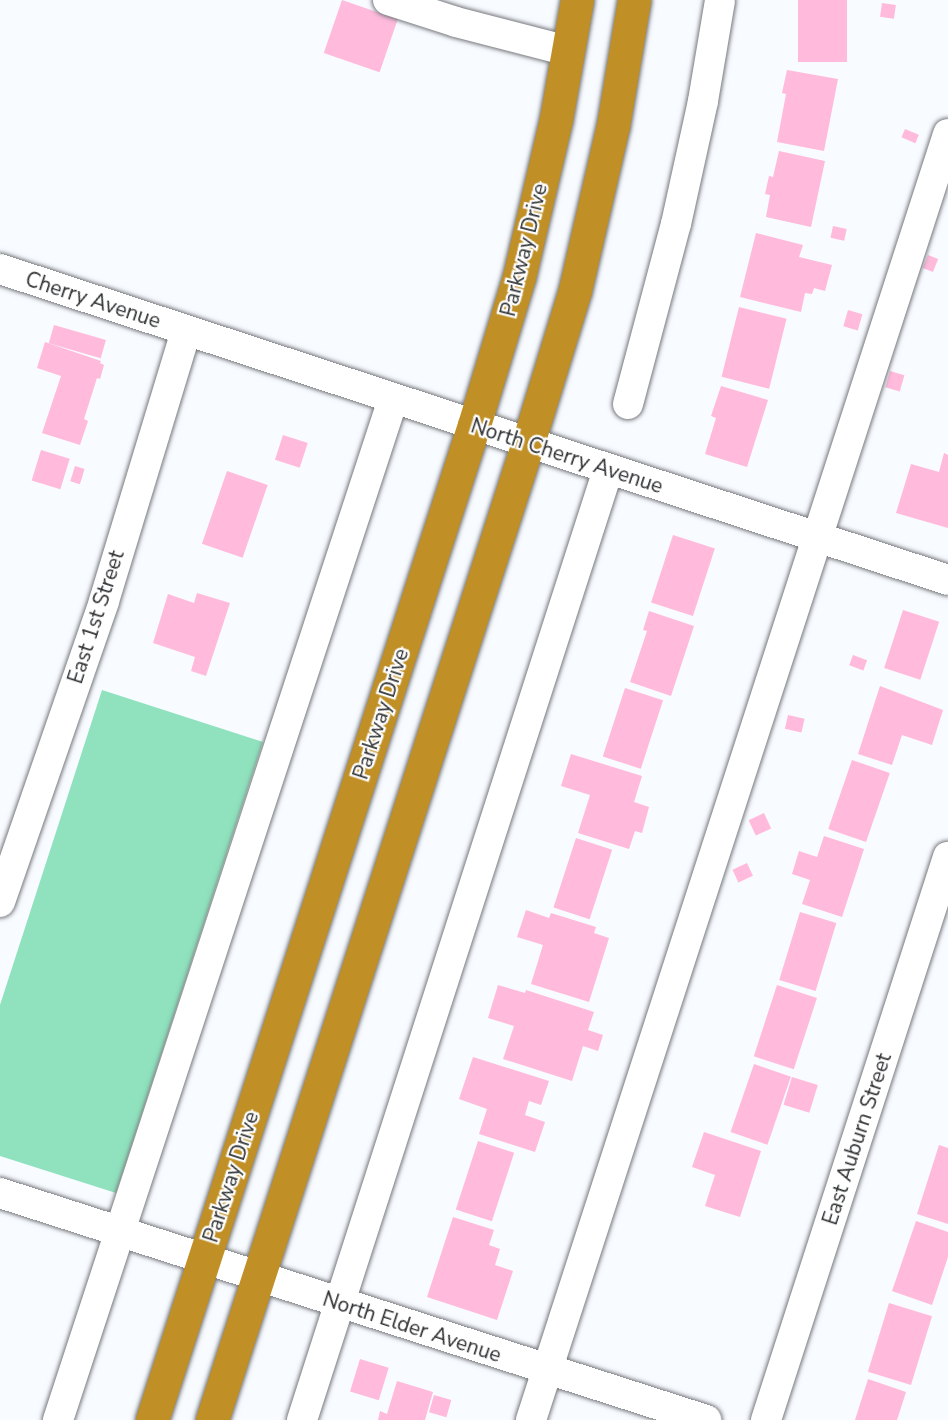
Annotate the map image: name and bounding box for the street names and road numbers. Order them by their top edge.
street label: Parkway Drive [495,181,553,319]
street label: Cherry Avenue [22,266,164,334]
street label: North Cherry Avenue [468,413,666,499]
street label: East 1st Street [63,547,129,687]
street label: Parkway Drive [348,645,414,783]
street label: East Auburn Street [817,1050,897,1228]
street label: Parkway Drive [198,1108,264,1246]
street label: North Elder Avenue [320,1286,504,1368]

